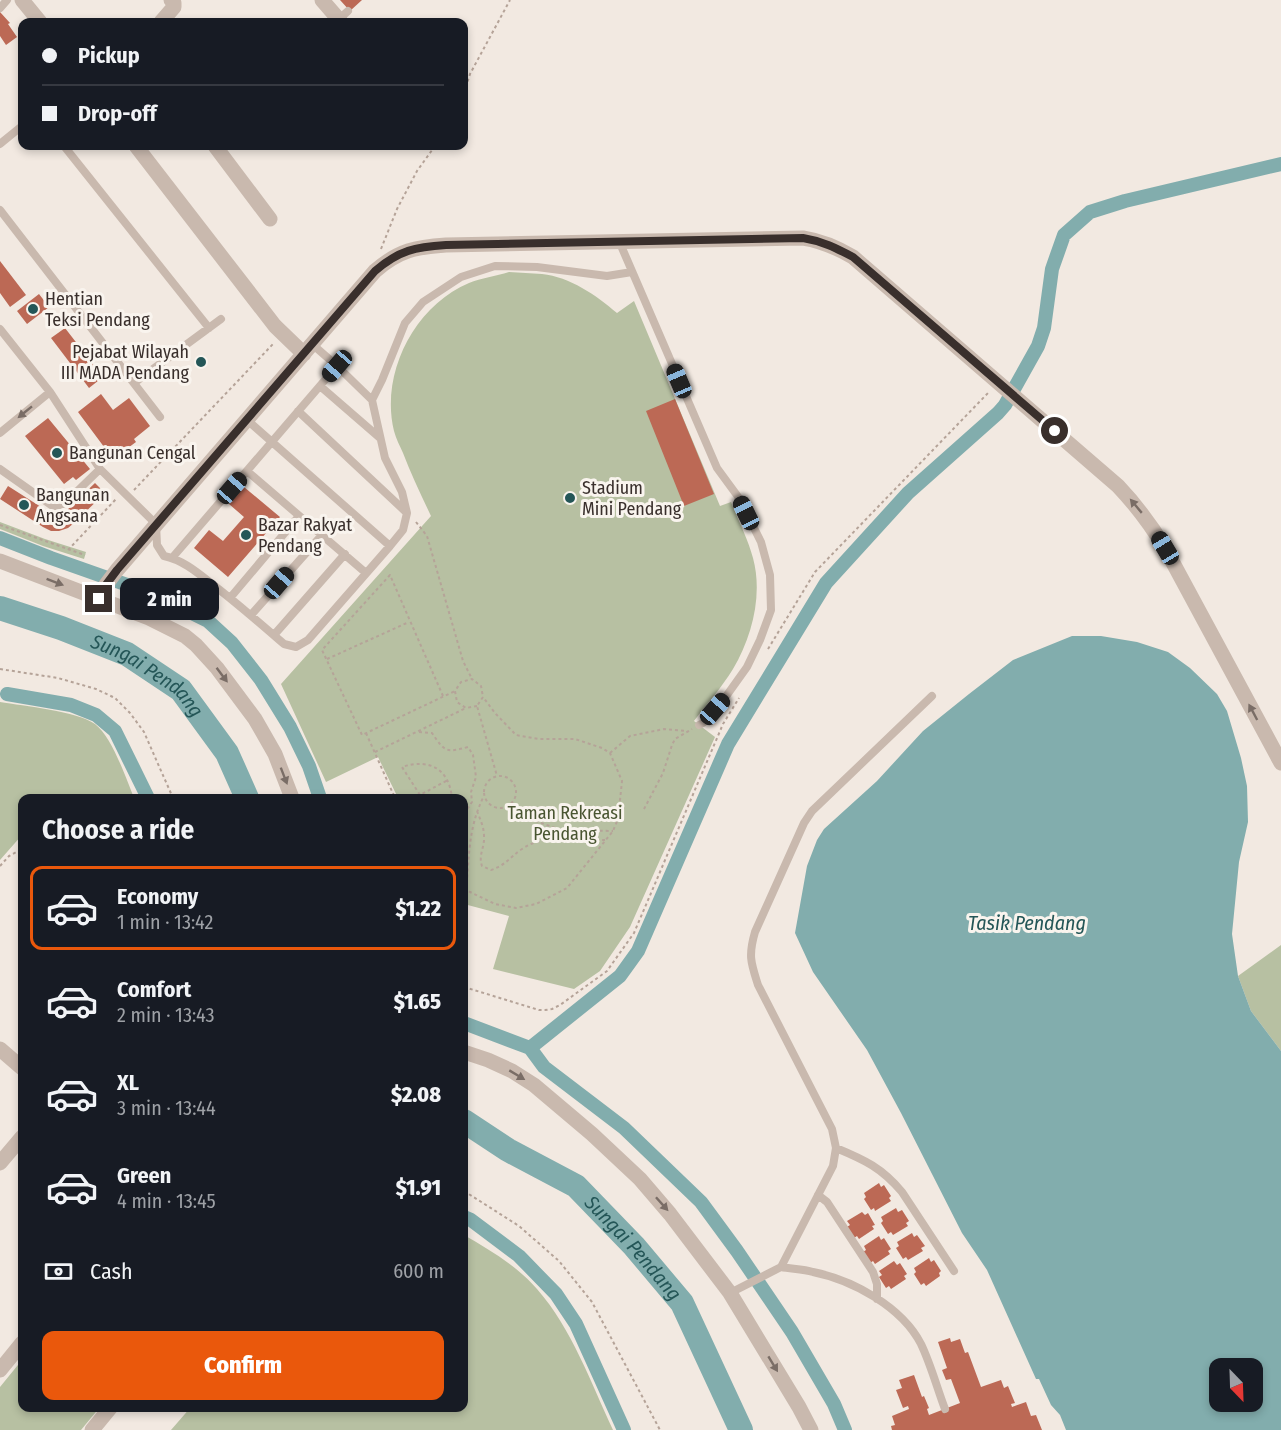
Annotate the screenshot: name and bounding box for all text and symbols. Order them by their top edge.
text: Pickup [78,42,140,69]
text: Drop-off [78,100,157,127]
place label: Hentian Teksi Pendang [45,288,150,331]
marker: Hentian Teksi Pendang [26,302,40,316]
place label: Pejabat Wilayah III MADA Pendang [61,341,190,384]
car [318,347,356,385]
marker: Pejabat Wilayah III MADA Pendang [194,355,208,369]
car [664,361,694,401]
one-way arrow [17,406,33,419]
route start [1041,417,1068,444]
place label: Bangunan Cengal [69,442,196,464]
marker: Bangunan Cengal [50,446,64,460]
car [213,469,251,507]
place label: Stadium Mini Pendang [582,477,682,520]
place label: Bangunan Angsana [36,484,110,527]
marker: Stadium Mini Pendang [563,491,577,505]
car [730,493,762,533]
marker: Bangunan Angsana [17,498,31,512]
one-way arrow [1130,499,1143,514]
place label: Bazar Rakyat Pendang [258,514,352,557]
marker: Bazar Rakyat Pendang [239,528,253,542]
car [1148,528,1182,568]
car [260,564,298,602]
one-way arrow [46,578,64,587]
callout: 2 min [120,578,219,620]
route end [85,585,112,612]
text: 2 min [147,587,192,611]
water label: Sungai Pendang [87,629,209,722]
one-way arrow [216,667,228,683]
car [696,690,734,728]
one-way arrow [1248,703,1258,720]
one-way arrow [280,767,289,785]
park label: Taman Rekreasi Pendang [508,802,622,845]
text: Choose a ride [42,814,194,846]
icon: car [45,881,99,935]
text: Economy [117,883,198,910]
text: $1.22 [395,895,441,922]
text: 1 min · 13:42 [117,910,213,934]
water label: Tasik Pendang [968,911,1086,935]
icon: car [45,974,99,1028]
text: Comfort [117,976,191,1003]
text: $1.65 [394,988,441,1015]
text: 2 min · 13:43 [117,1003,215,1027]
icon: car [45,1067,99,1121]
text: XL [117,1069,139,1096]
one-way arrow [509,1069,525,1080]
text: $2.08 [391,1081,441,1108]
text: 3 min · 13:44 [117,1096,216,1120]
icon: car [45,1160,99,1214]
text: Green [117,1162,171,1189]
text: $1.91 [396,1174,441,1201]
text: 4 min · 13:45 [117,1189,216,1213]
water label: Sungai Pendang [579,1190,686,1305]
one-way arrow [655,1196,668,1211]
icon: cash [42,1255,75,1288]
text: Cash [90,1258,133,1285]
text: 600 m [393,1259,444,1283]
button: Confirm [42,1331,444,1400]
one-way arrow [767,1356,778,1372]
north arrow [1209,1358,1263,1412]
map controls [1209,1358,1263,1412]

